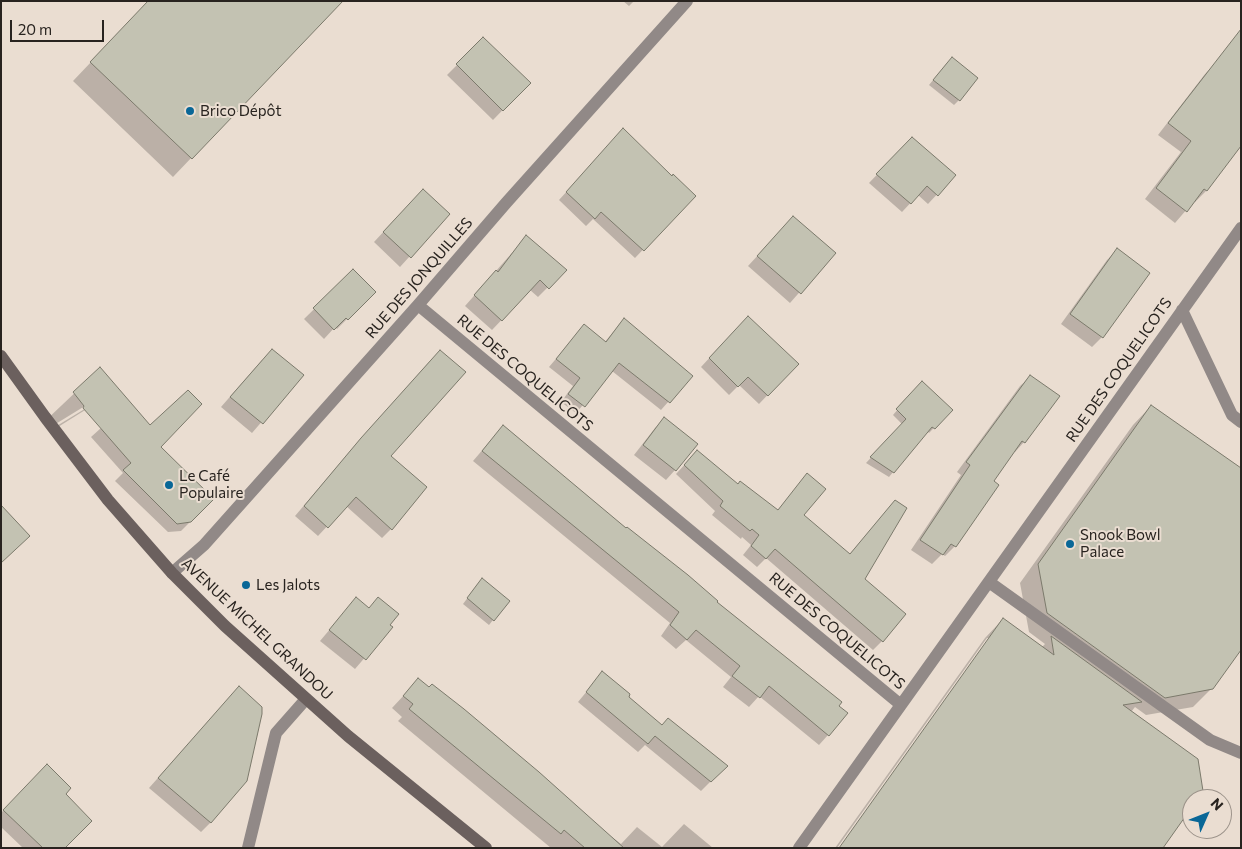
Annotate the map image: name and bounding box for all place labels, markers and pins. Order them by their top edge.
place label: Brico Dépôt [200,102,282,120]
marker: Brico Dépôt [184,105,196,117]
place label: Le Café Populaire [179,467,244,502]
marker: Le Café Populaire [163,479,175,491]
place label: Snook Bowl Palace [1080,526,1161,561]
marker: Snook Bowl Palace [1064,538,1076,550]
place label: Les Jalots [256,576,320,594]
marker: Les Jalots [240,579,252,591]

